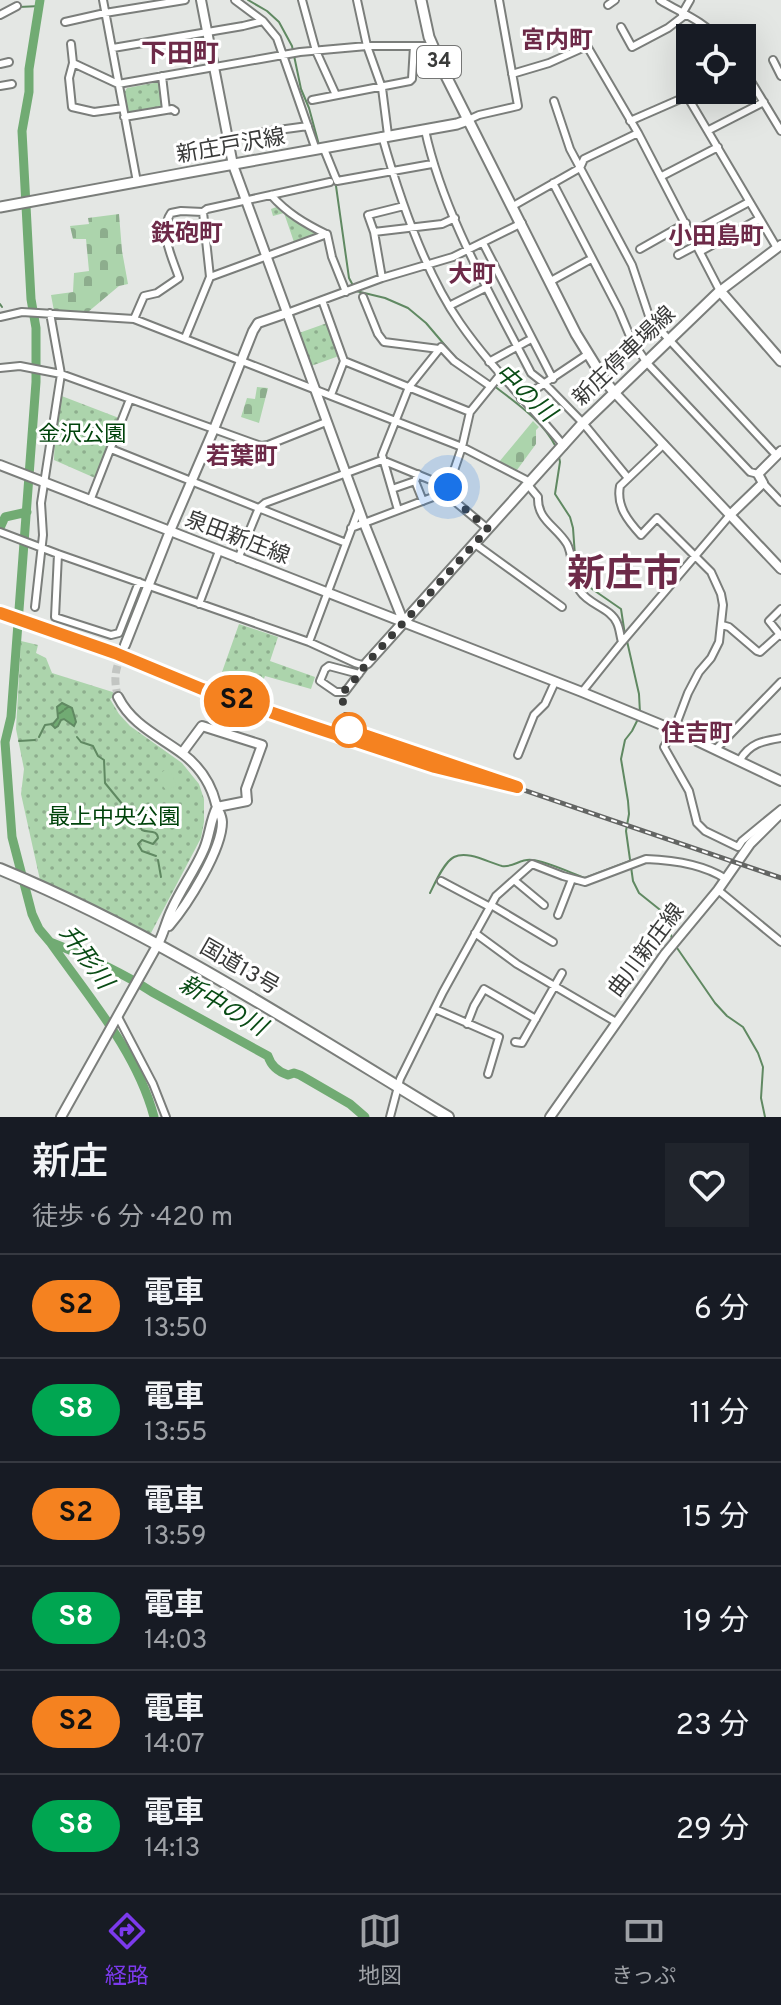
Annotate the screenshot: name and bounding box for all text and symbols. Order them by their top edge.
map controls [676,24,756,104]
button: locate [676,24,756,104]
district label: 宮内町 [521,27,593,57]
district label: 下田町 [141,39,219,72]
road number: 34 [417,46,461,78]
street label: 新庄戸沢線 [174,124,288,170]
district label: 鉄砲町 [151,220,223,250]
district label: 小田島町 [668,223,764,253]
district label: 大町 [448,261,496,291]
street label: 新庄停車場線 [568,301,682,413]
water label: 中の川 [487,359,563,431]
park label: 金沢公園 [38,422,126,449]
district label: 若葉町 [206,443,278,473]
your location [428,467,468,507]
street label: 泉田新庄線 [181,507,293,571]
district label: 新庄市 [567,552,681,601]
line badge: S2 [201,675,273,727]
text: S2 [220,683,254,719]
unlabelled marker [332,713,366,747]
district label: 住吉町 [661,720,733,750]
park label: 最上中央公園 [48,805,180,832]
street label: 曲川新庄線 [603,899,691,1003]
water label: 升形川 [52,920,120,998]
street label: 国道13号 [194,934,284,1002]
water label: 新中の川 [173,970,274,1045]
text: 新庄 [32,1140,108,1189]
button: heart [665,1143,749,1227]
text: 徒歩 · 6 分 · 420 m [32,1202,233,1235]
text: 電車 [144,1276,204,1313]
text: S2 [59,1288,93,1324]
text: 6 分 [694,1292,749,1329]
text: 13:50 [144,1313,208,1346]
text: 電車 [144,1380,204,1417]
text: S8 [59,1392,93,1428]
text: 11 分 [690,1396,749,1433]
text: 13:55 [144,1417,208,1450]
text: 電車 [144,1484,204,1521]
text: S2 [59,1496,93,1532]
text: 15 分 [682,1500,749,1537]
text: 13:59 [144,1521,207,1554]
text: 電車 [144,1588,204,1625]
text: S8 [59,1600,93,1636]
text: 19 分 [683,1604,749,1641]
text: 14:03 [144,1625,208,1658]
text: 電車 [144,1692,204,1729]
text: S2 [59,1704,93,1740]
text: 23 分 [676,1708,749,1745]
text: 14:07 [144,1729,205,1762]
text: 電車 [144,1796,204,1833]
text: S8 [59,1808,93,1844]
text: 29 分 [676,1812,749,1849]
text: 14:13 [144,1833,201,1866]
tab: 経路 [105,1909,149,1991]
tab: 地図 [358,1909,402,1991]
tab: きっぷ [611,1909,676,1991]

